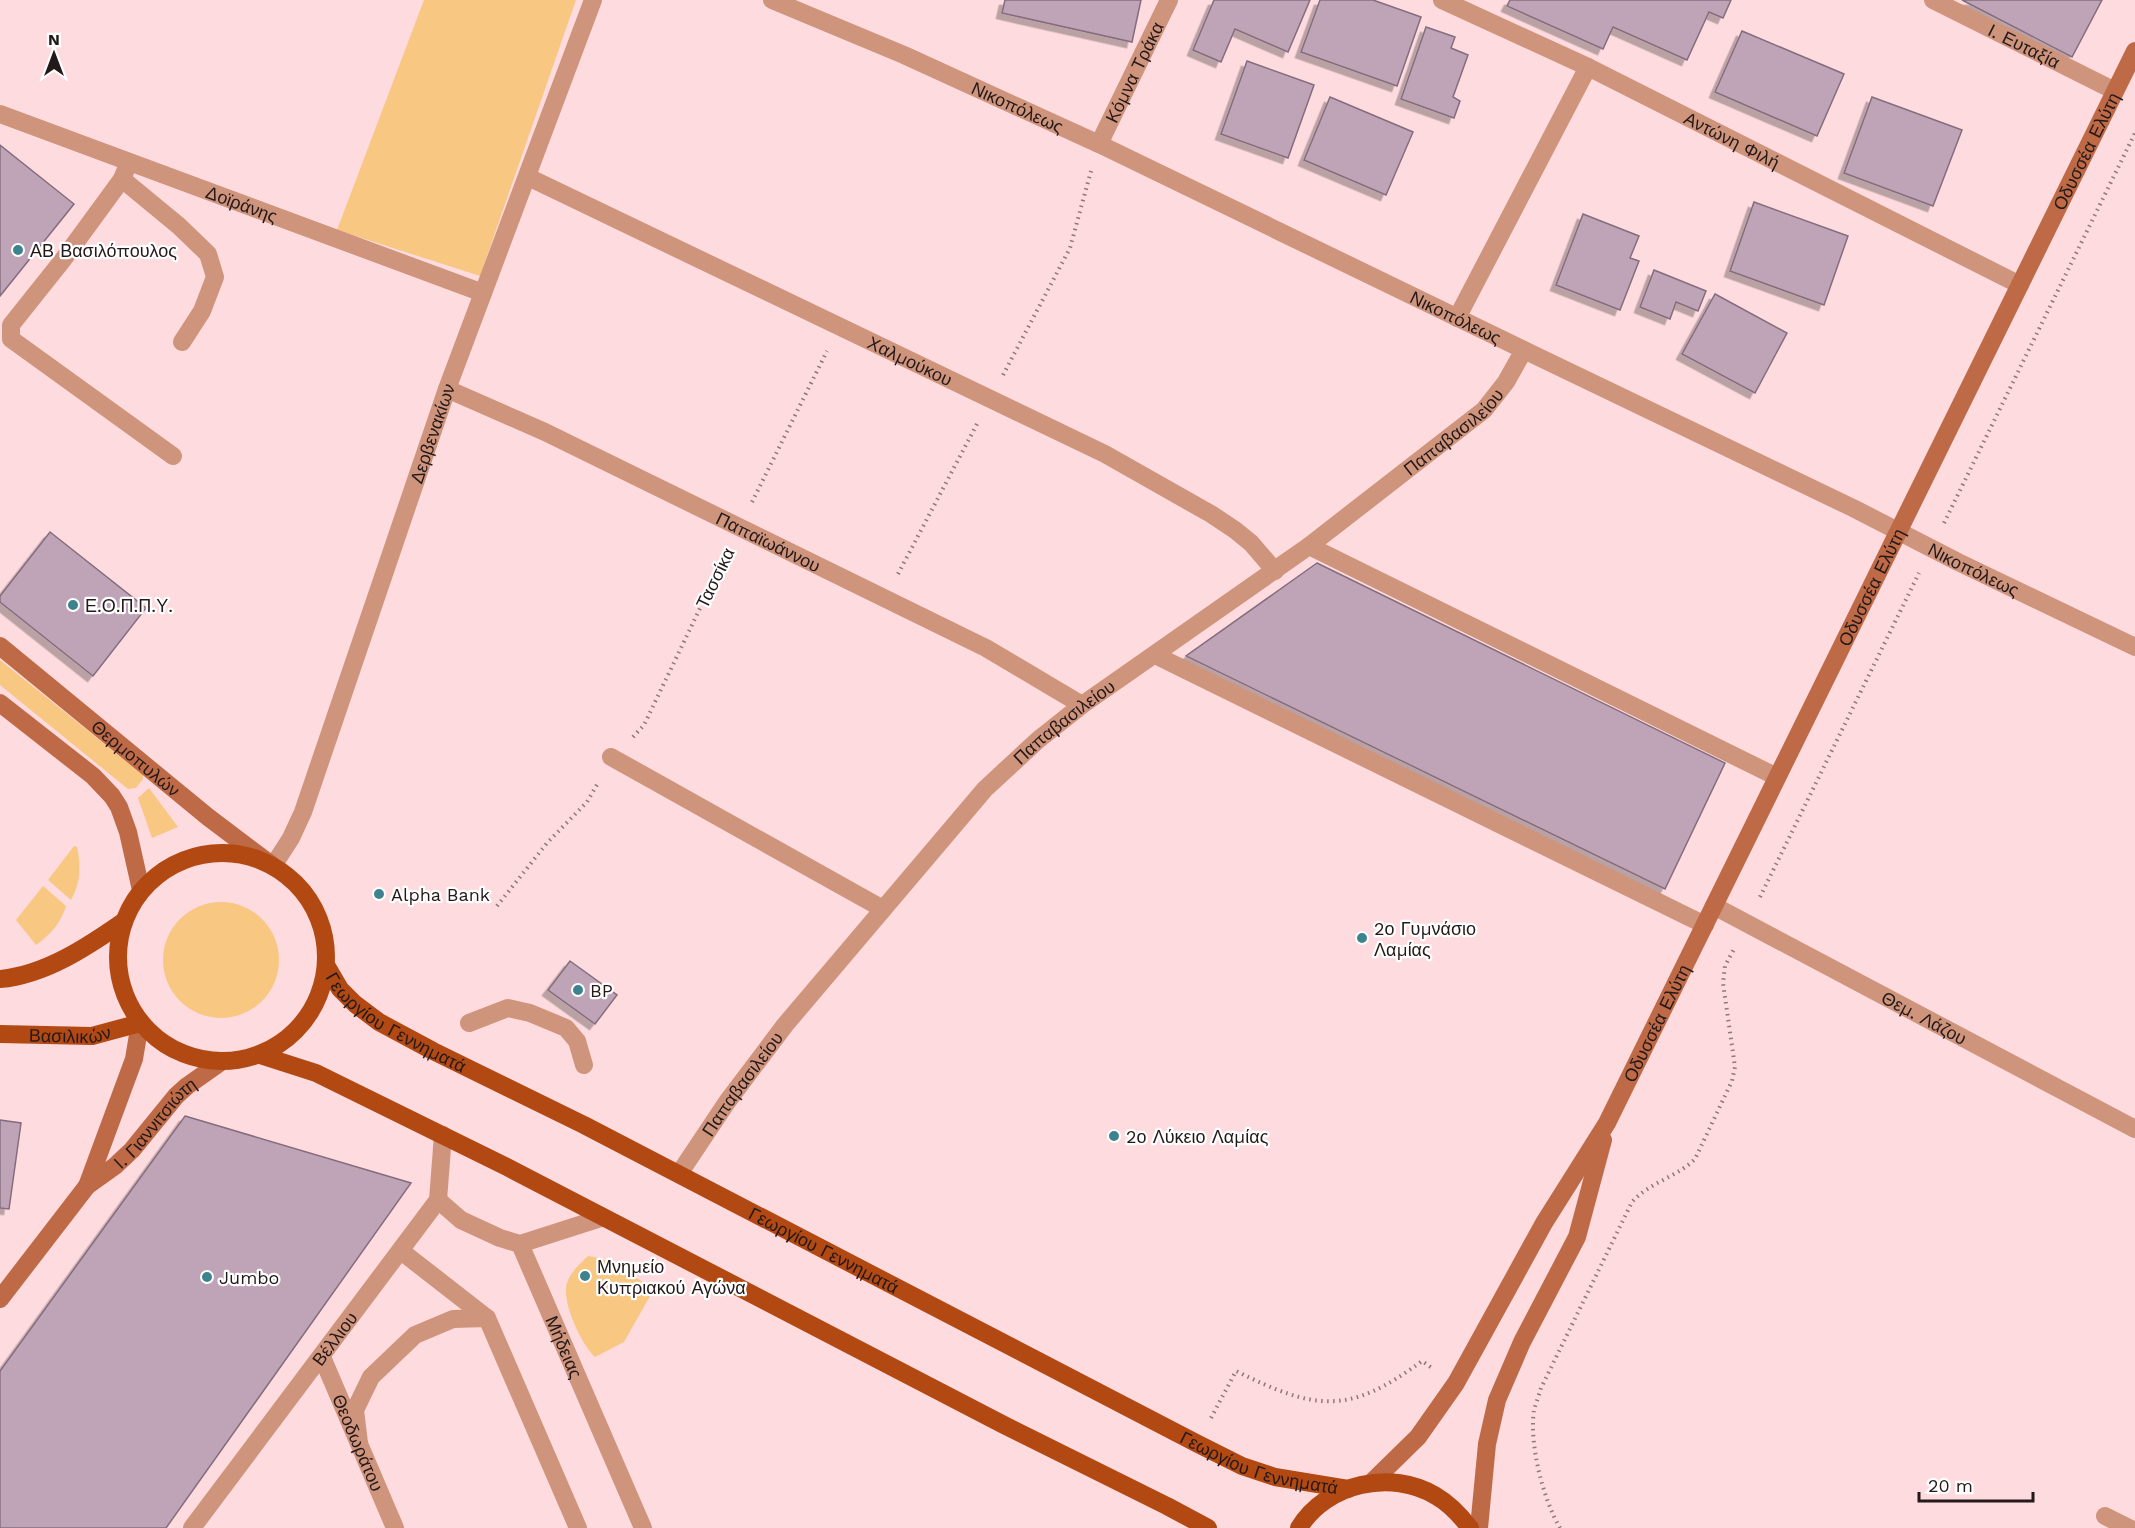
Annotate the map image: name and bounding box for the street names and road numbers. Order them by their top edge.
street label: Κόμνα Τράκα [1101,18,1167,126]
street label: Ι. Ευταξία [1985,19,2064,72]
street label: Νικοπόλεως [969,77,1067,137]
street label: Οδυσσέα Ελύτη [2048,89,2123,213]
street label: Αντώνη Φιλή [1681,107,1783,173]
street label: Δοϊράνης [203,181,281,227]
street label: Νικοπόλεως [1407,286,1505,348]
street label: Χαλμούκου [865,331,956,390]
street label: Δερβενακίων [405,380,459,486]
street label: Παπαβασιλείου [1399,384,1507,479]
street label: Παπαϊωάννου [713,507,824,576]
street label: Οδυσσέα Ελύτη [1833,525,1909,649]
street label: Νικοπόλεως [1925,538,2023,600]
street label: Τασσίκα [691,544,739,612]
street label: Παπαβασιλείου [1009,675,1119,768]
street label: Θερμοπυλών [87,715,184,800]
street label: Οδυσσέα Ελύτη [1618,961,1694,1085]
street label: Γεωργίου Γεννηματά [322,968,470,1076]
street label: Θεμ. Λάζου [1878,986,1970,1048]
street label: Βασιλικών [29,1021,113,1047]
street label: Παπαβασιλείου [697,1027,787,1140]
street label: Ι. Γιαννιτσιώτη [109,1073,200,1172]
street label: Γεωργίου Γεννηματά [746,1202,903,1297]
street label: Βέλλιου [307,1307,361,1369]
street label: Μήδειας [542,1312,587,1382]
street label: Θεοδωράτου [329,1391,388,1494]
street label: Γεωργίου Γεννηματά [1177,1426,1340,1498]

